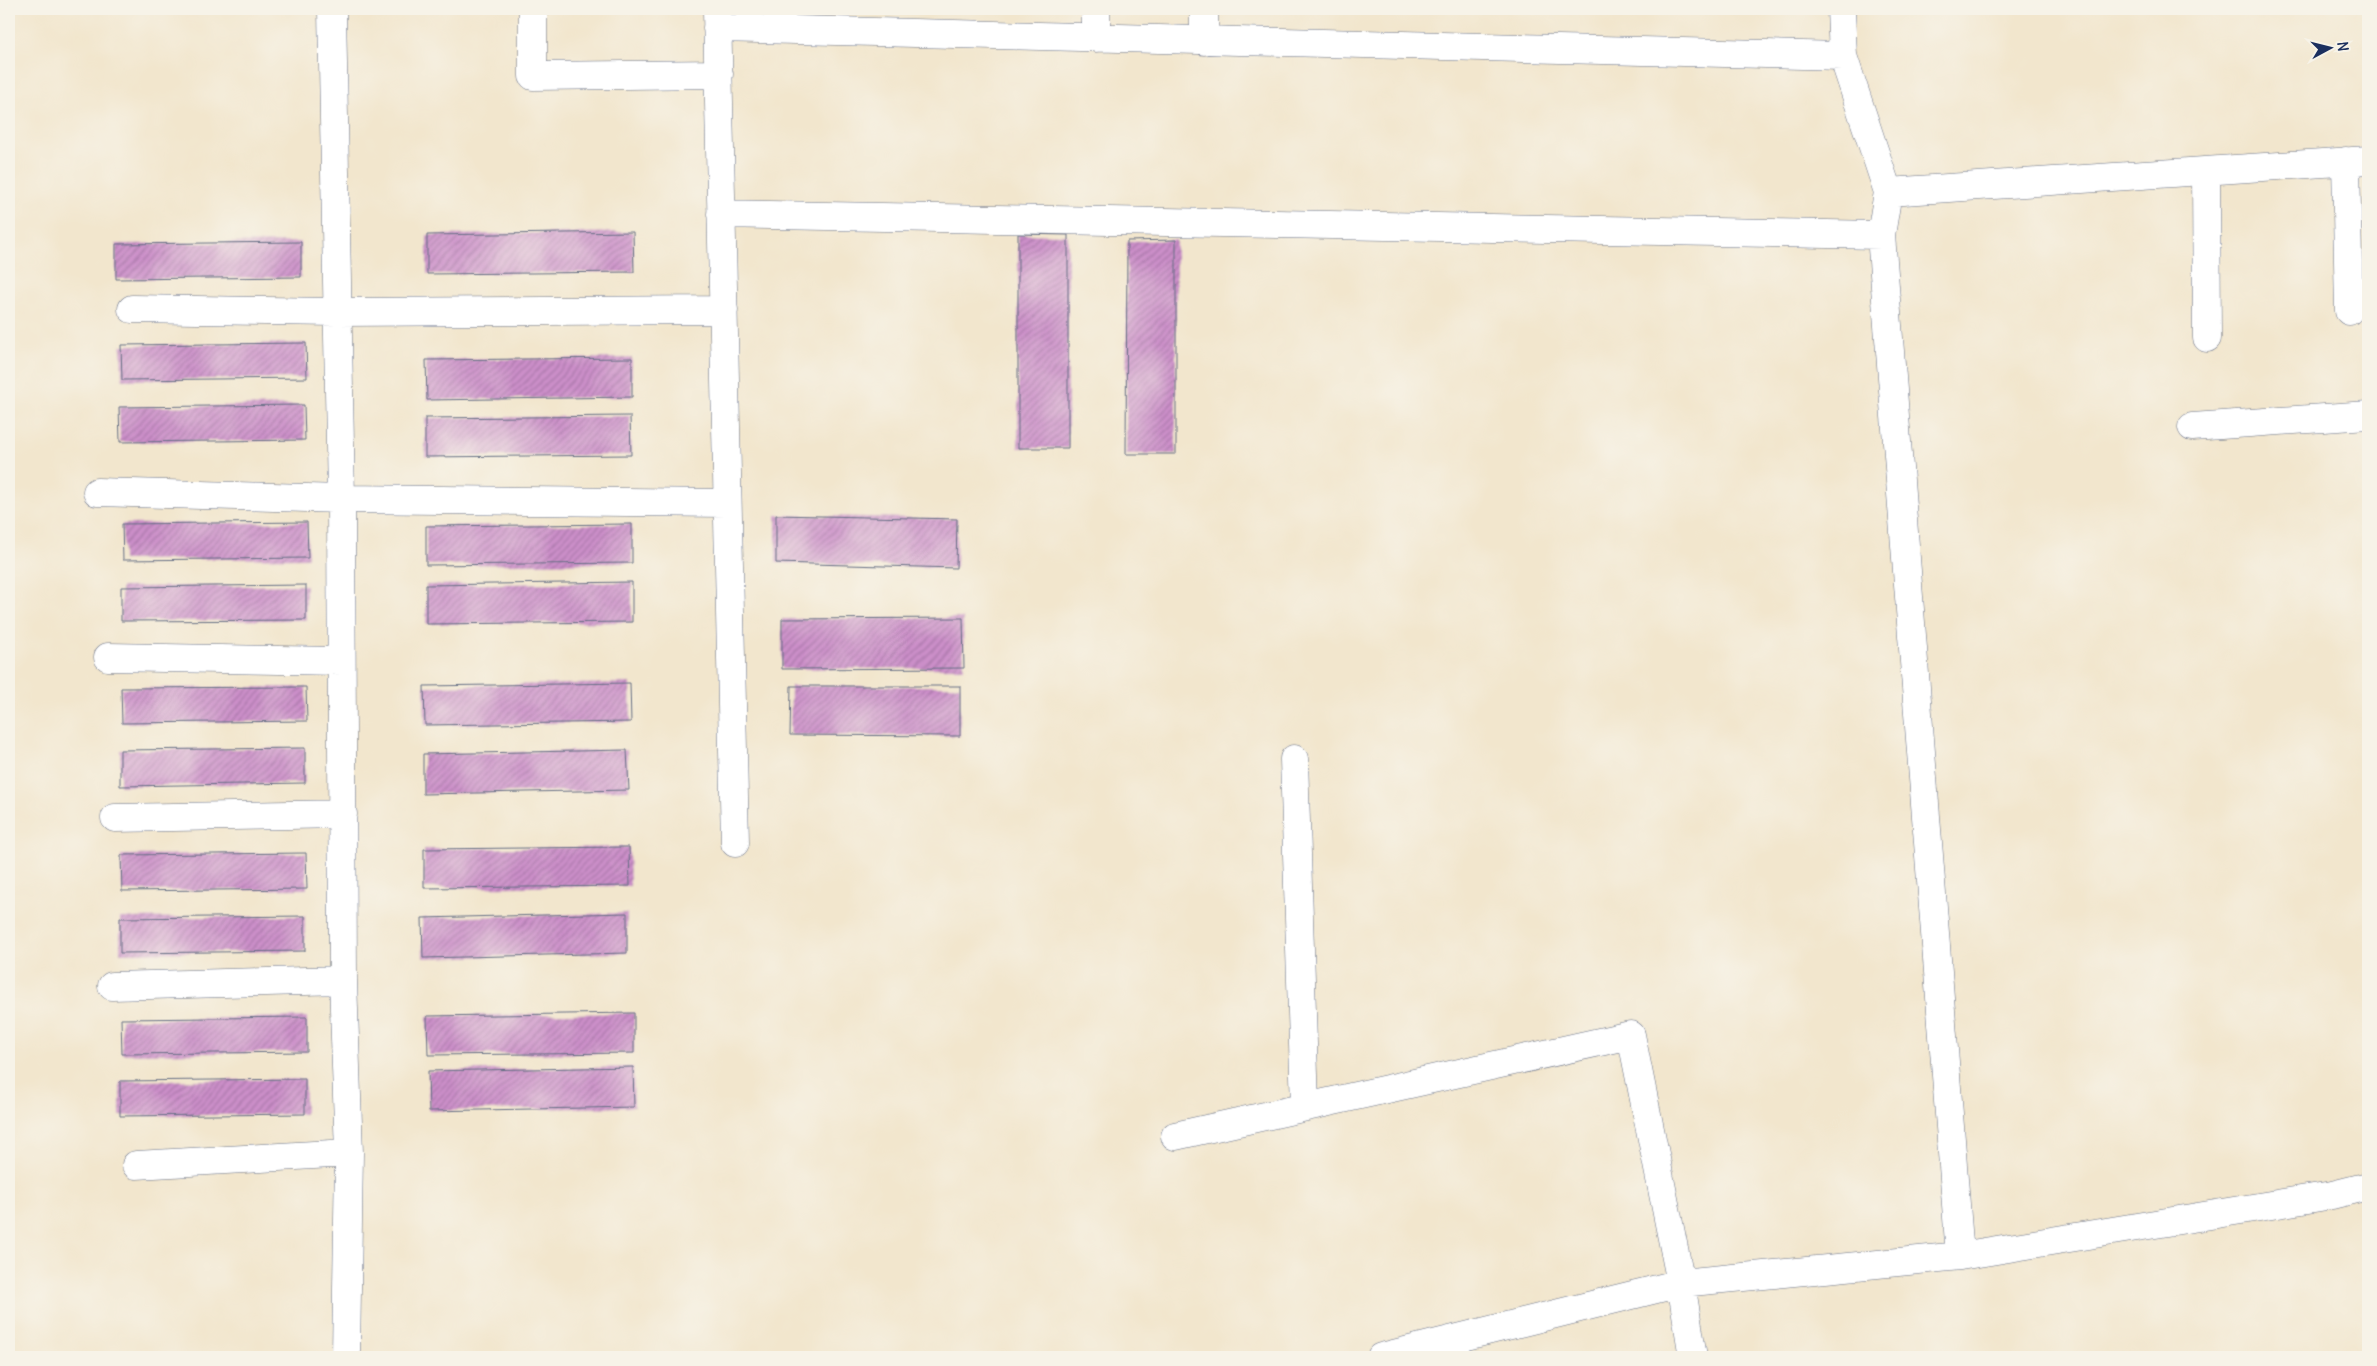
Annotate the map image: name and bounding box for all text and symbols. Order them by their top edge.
north arrow [2304,22,2354,72]
text: N [2333,41,2352,52]

